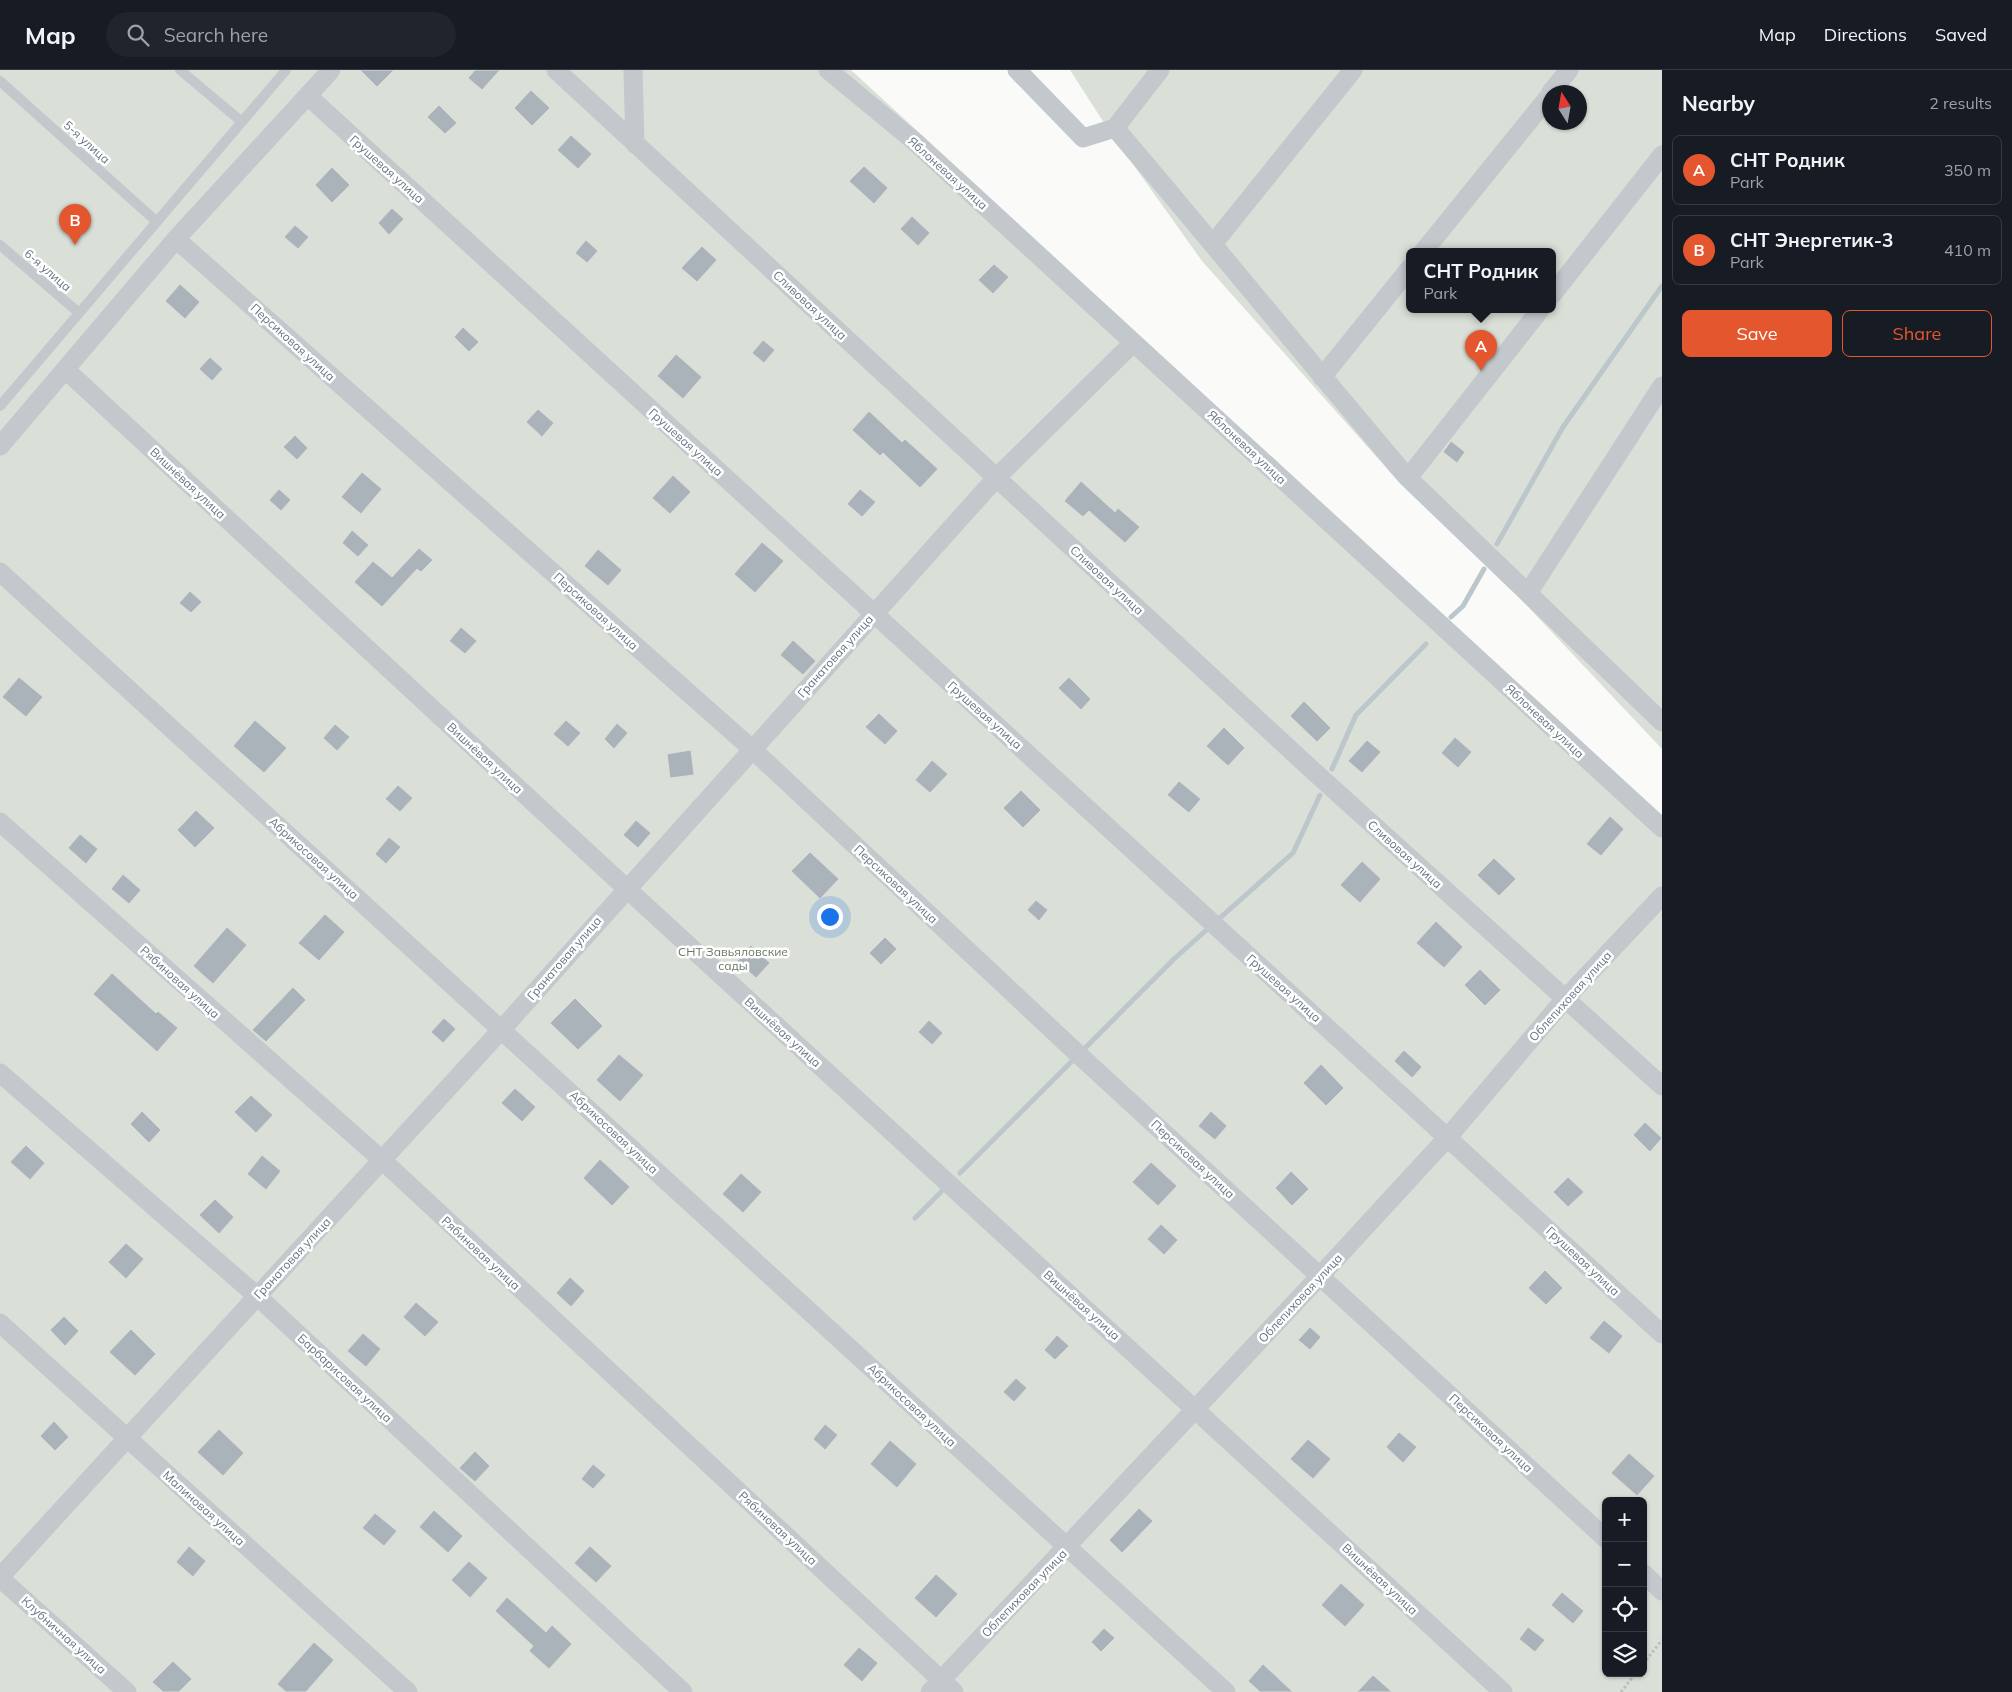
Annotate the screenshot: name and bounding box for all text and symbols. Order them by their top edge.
search box [106,12,456,57]
text: Map [25,20,76,50]
icon: search [124,21,152,49]
text: Search here [164,23,268,47]
text: Map [1759,23,1796,46]
text: Directions [1824,23,1907,46]
text: Saved [1935,23,1987,46]
north arrow [1542,85,1587,130]
text: Nearby [1682,90,1755,116]
text: 2 results [1929,93,1992,113]
street label: 5-я улица [61,117,113,167]
street label: Грушевая улица [347,132,427,206]
street label: Яблоневая улица [905,133,991,213]
text: СНТ Родник [1730,148,1845,172]
text: A [1693,160,1705,180]
text: 350 m [1944,160,1991,180]
text: Park [1730,172,1764,192]
pin: B [59,204,91,245]
text: СНТ Энергетик-3 [1730,228,1893,252]
text: B [1693,240,1705,260]
text: 410 m [1944,240,1991,260]
street label: 6-я улица [22,246,74,294]
popup [1406,248,1556,313]
text: Park [1730,252,1764,272]
text: СНТ Родник [1424,259,1538,283]
street label: Сливовая улица [770,267,850,343]
text: Park [1424,283,1457,303]
street label: Персиковая улица [248,300,338,384]
button: Save [1682,310,1832,357]
button: Share [1842,310,1992,357]
pin: A [1465,330,1497,371]
street label: Грушевая улица [646,405,726,479]
street label: Яблоневая улица [1205,407,1289,487]
street label: Вишнёвая улица [147,444,229,522]
street label: Сливовая улица [1067,542,1147,618]
street label: Персиковая улица [551,569,641,653]
street label: Гранатовая улица [794,612,876,700]
street label: Грушевая улица [945,678,1025,752]
street label: Яблоневая улица [1503,681,1587,761]
street label: Вишнёвая улица [444,719,526,797]
street label: Абрикосовая улица [266,814,362,902]
street label: Сливовая улица [1365,817,1445,891]
street label: Персиковая улица [851,842,941,926]
your location [817,904,843,930]
street label: Гранатовая улица [524,913,604,1003]
street label: Рябиновая улица [137,943,223,1021]
park label: СНТ Завьяловские сады [678,944,788,973]
street label: Облепиховая улица [1526,948,1614,1044]
street label: Грушевая улица [1244,951,1324,1025]
street label: Вишнёвая улица [742,994,824,1070]
street label: Абрикосовая улица [567,1087,661,1177]
street label: Персиковая улица [1148,1117,1238,1201]
street label: Рябиновая улица [439,1213,523,1293]
street label: Гранатовая улица [250,1214,334,1302]
street label: Грушевая улица [1543,1223,1623,1299]
street label: Облепиховая улица [1255,1250,1345,1346]
street label: Вишнёвая улица [1041,1267,1123,1343]
street label: Барбарисовая улица [295,1330,395,1426]
street label: Абрикосовая улица [865,1360,959,1450]
street label: Персиковая улица [1446,1391,1536,1475]
street label: Малиновая улица [160,1467,248,1549]
street label: Рябиновая улица [736,1488,820,1568]
map controls [1602,1497,1647,1677]
button: + [1602,1497,1647,1542]
street label: Вишнёвая улица [1339,1540,1421,1618]
button: − [1602,1542,1647,1587]
street label: Облепиховая улица [978,1546,1070,1640]
button: locate [1602,1587,1647,1632]
street label: Клубничная улица [19,1593,109,1677]
button: layers [1602,1632,1647,1677]

